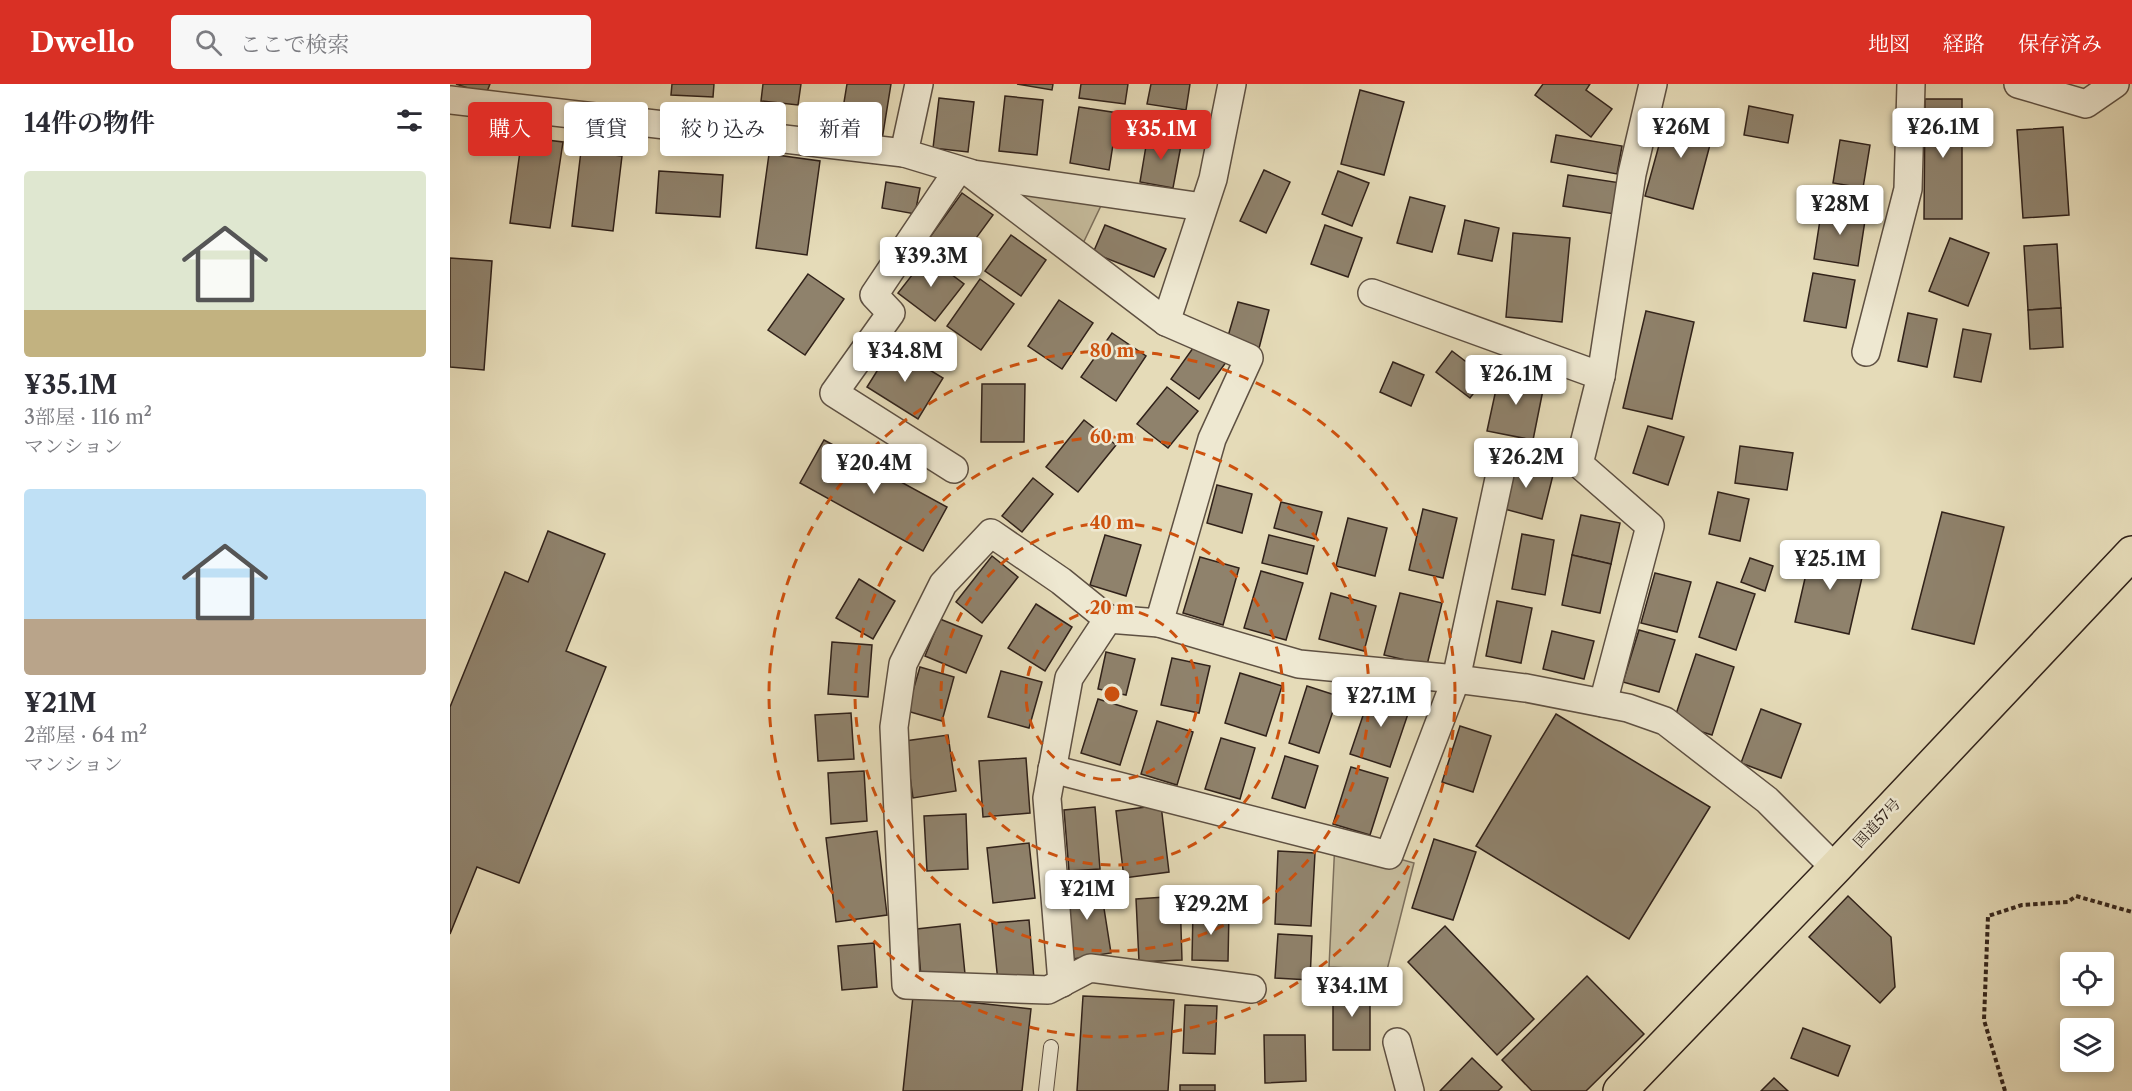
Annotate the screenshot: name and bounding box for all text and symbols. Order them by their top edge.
search box [171,15,591,69]
text: Dwello [30,25,135,59]
icon: search [192,26,225,59]
text: ここで検索 [240,31,350,58]
text: 地図 [1868,31,1910,56]
text: 経路 [1943,31,1985,56]
text: 保存済み [2018,31,2102,56]
chip: 購入 [468,102,552,156]
chip: 賃貸 [564,102,648,156]
chip: 絞り込み [660,102,786,156]
chip: 新着 [798,102,882,156]
icon: filters [393,104,426,137]
text: 14件の物件 [24,107,155,139]
pin: ¥26M [1645,108,1717,159]
pin: ¥26.1M [1894,108,1992,159]
pin: ¥35.1M [1112,110,1210,161]
text: ¥26M [1652,115,1710,139]
text: ¥26.1M [1906,115,1980,139]
text: ¥35.1M [1125,117,1197,141]
pin: ¥28M [1804,185,1876,236]
text: ¥28M [1810,192,1870,216]
icon: home [171,210,279,318]
pin: ¥39.3M [882,237,980,288]
text: ¥39.3M [894,244,968,268]
pin: ¥34.8M [856,332,954,383]
text: ¥34.8M [867,339,943,363]
text: 80 m [1089,340,1135,362]
pin: ¥26.1M [1467,355,1565,406]
text: ¥26.1M [1479,362,1553,386]
text: ¥35.1M [24,369,117,401]
text: 3部屋 · 116 m² [24,405,152,429]
text: 60 m [1090,426,1134,448]
text: マンション [24,434,123,458]
pin: ¥26.2M [1477,438,1575,489]
pin: ¥20.4M [825,444,923,495]
text: ¥26.2M [1488,445,1564,469]
text: ¥20.4M [836,451,912,475]
text: 40 m [1090,512,1134,534]
icon: home [171,528,279,636]
pin: ¥25.1M [1781,540,1879,591]
text: ¥25.1M [1794,547,1866,571]
text: 20 m [1090,597,1134,619]
pin: ¥27.1M [1332,677,1430,728]
centre of rings [1102,684,1122,704]
text: ¥27.1M [1346,684,1416,708]
text: ¥21M [24,687,96,719]
text: 2部屋 · 64 m² [24,723,147,747]
text: マンション [24,752,123,776]
street label: 国道57号 [1849,794,1904,851]
pin: ¥21M [1051,870,1123,921]
text: ¥21M [1059,877,1115,901]
pin: ¥29.2M [1162,885,1260,936]
text: ¥29.2M [1173,892,1249,916]
map controls [2060,952,2114,1072]
button: locate [2060,952,2114,1006]
pin: ¥34.1M [1303,967,1401,1018]
text: ¥34.1M [1316,974,1388,998]
button: layers [2060,1018,2114,1072]

